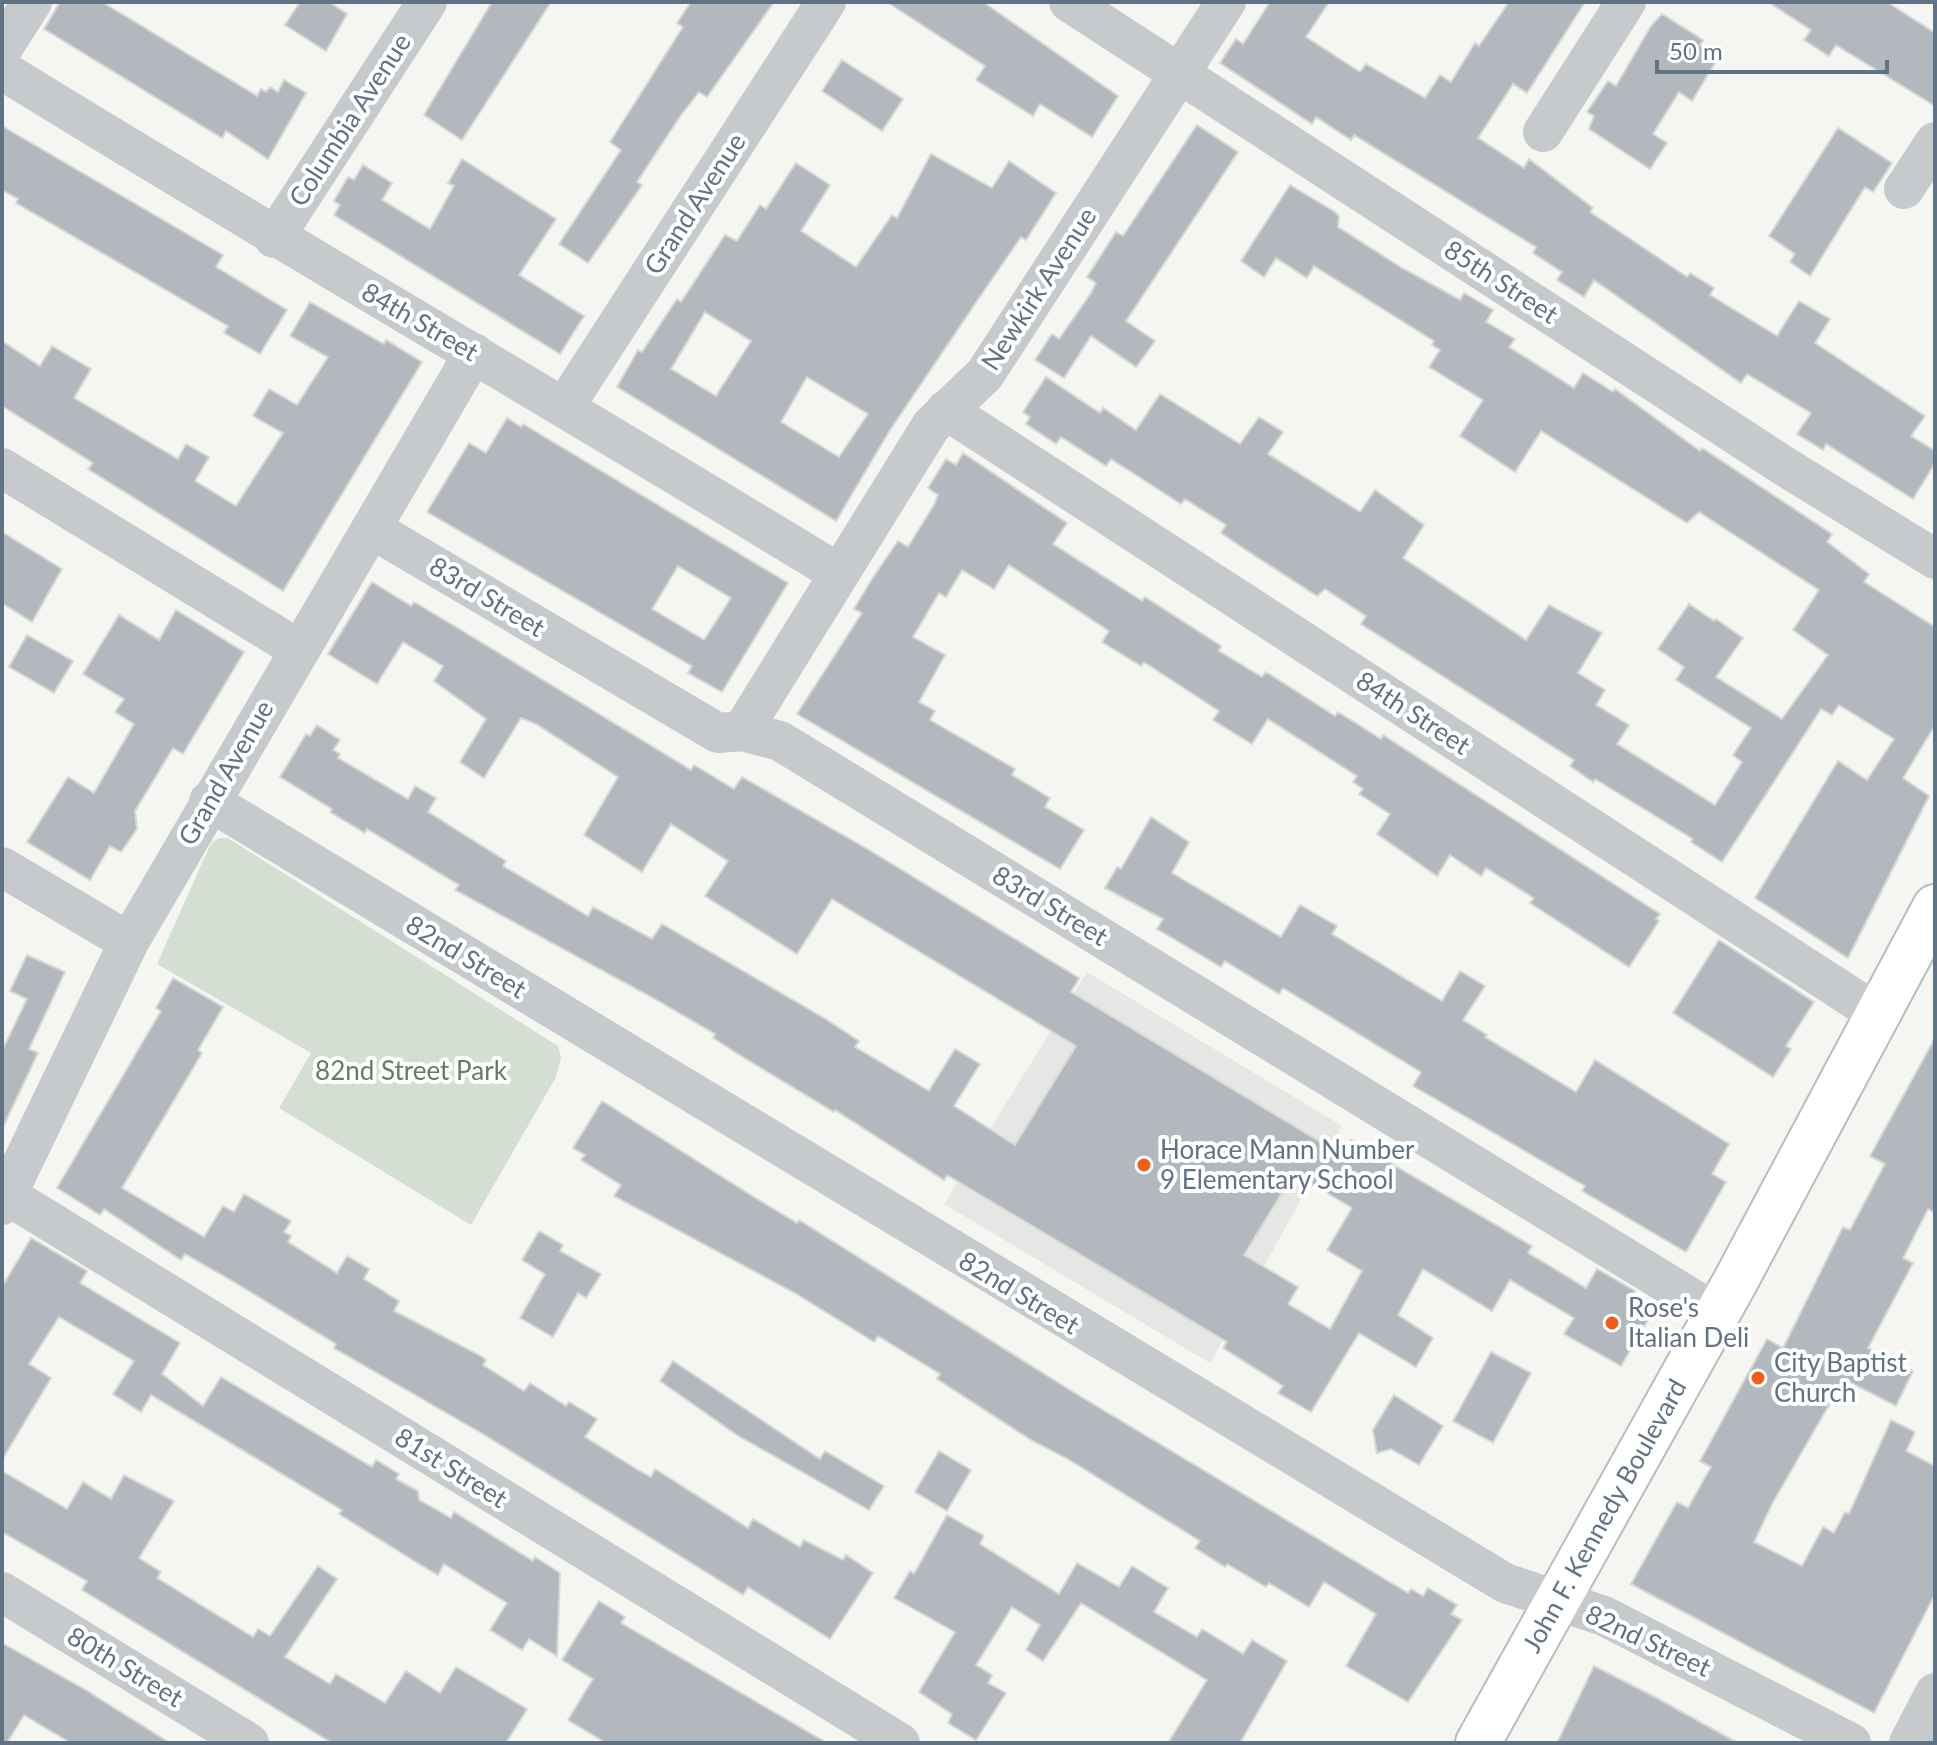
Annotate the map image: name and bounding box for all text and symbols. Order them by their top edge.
scale bar [1657,24,1887,74]
street label: Columbia Avenue [281,27,417,212]
text: 50 m [1669,36,1723,65]
street label: Grand Avenue [637,127,752,280]
street label: Newkirk Avenue [974,201,1103,376]
street label: 85th Street [1439,233,1565,330]
street label: 84th Street [357,275,485,368]
street label: 83rd Street [424,549,552,643]
street label: 84th Street [1351,664,1477,761]
street label: Grand Avenue [171,694,279,851]
street label: 83rd Street [987,858,1115,952]
street label: 82nd Street [401,908,533,1005]
park label: 82nd Street Park [315,1054,508,1086]
place label: Horace Mann Number 9 Elementary School [1160,1133,1415,1195]
marker: Horace Mann Number 9 Elementary School [1135,1156,1153,1174]
street label: 82nd Street [954,1244,1086,1341]
place label: Rose's Italian Deli [1628,1291,1749,1353]
marker: Rose's Italian Deli [1603,1314,1621,1332]
place label: City Baptist Church [1774,1346,1908,1408]
marker: City Baptist Church [1749,1369,1767,1387]
street label: John F. Kennedy Boulevard [1515,1373,1693,1658]
street label: 81st Street [390,1420,514,1514]
street label: 82nd Street [1581,1597,1717,1683]
street label: 80th Street [62,1619,190,1713]

